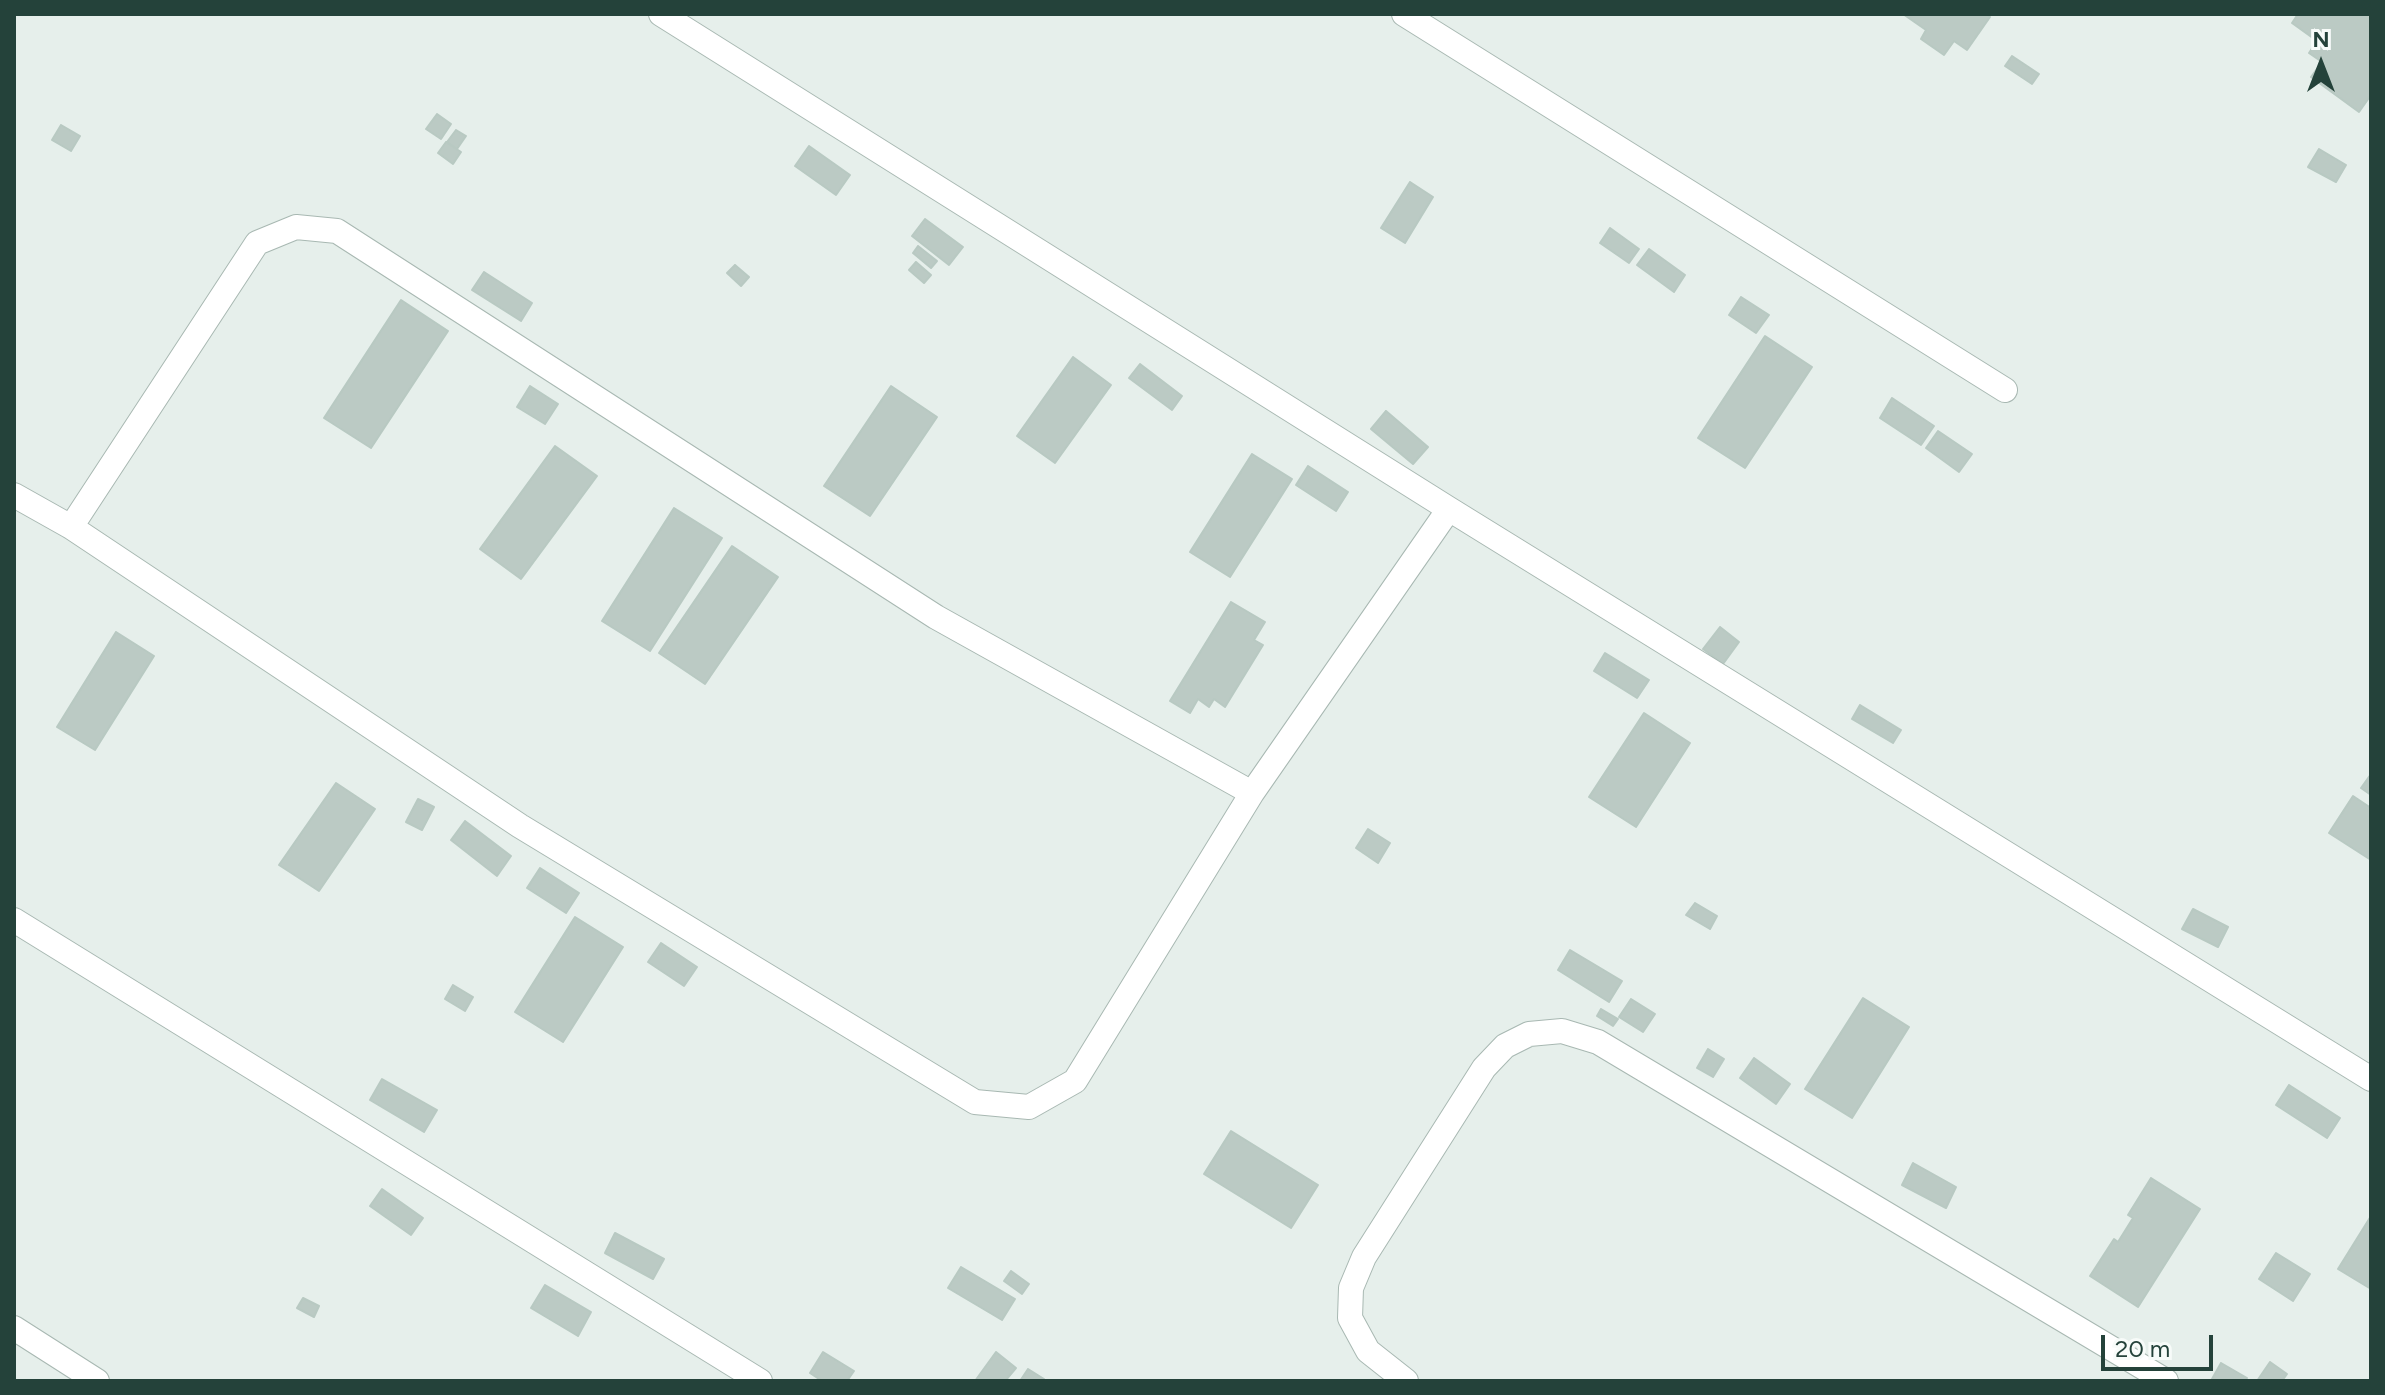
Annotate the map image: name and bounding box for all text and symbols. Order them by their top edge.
north arrow [2281,24,2361,104]
text: N [2312,26,2330,53]
scale bar [2105,1319,2217,1369]
text: 20 m [2115,1334,2170,1363]

